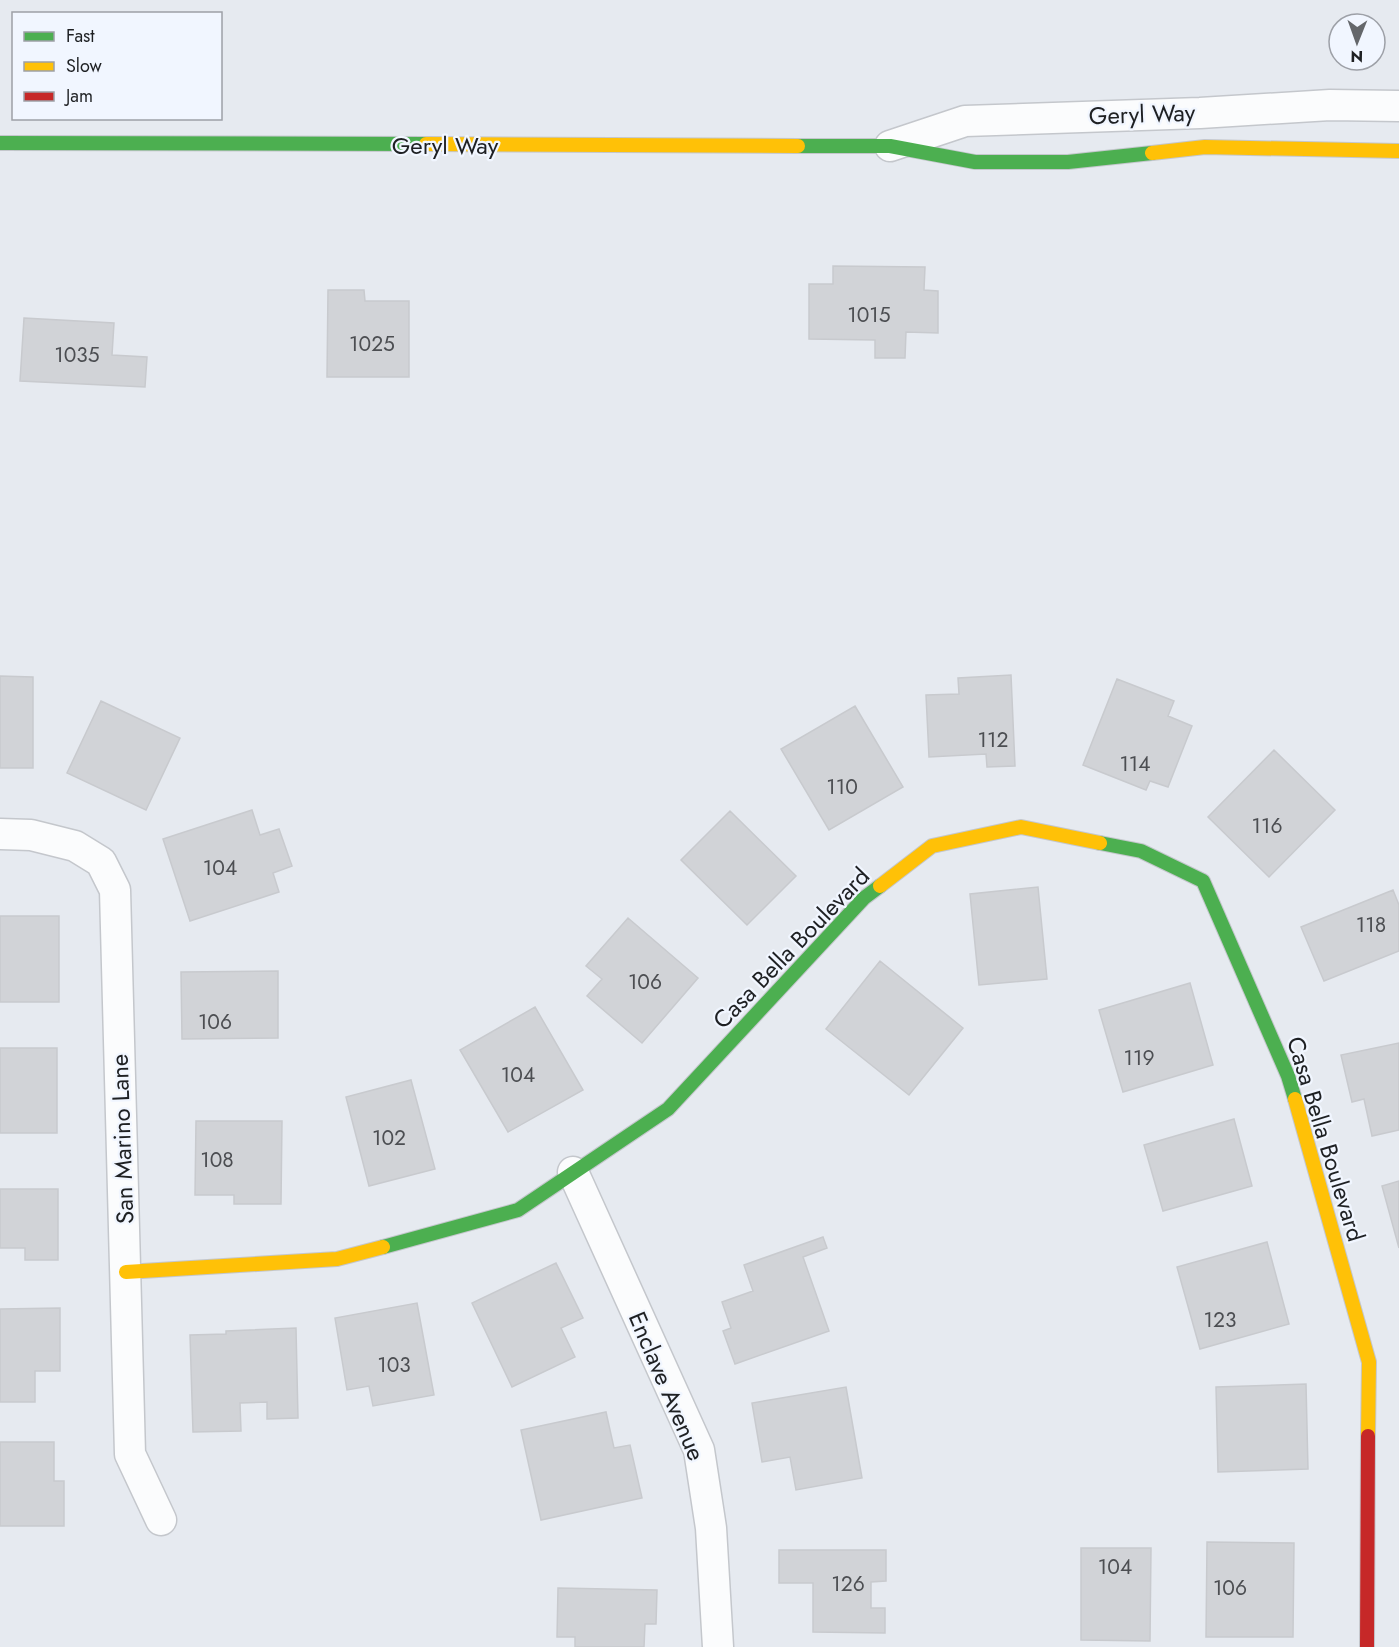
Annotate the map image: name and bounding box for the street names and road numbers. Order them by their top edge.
street label: Geryl Way [1088,95,1196,133]
street label: Geryl Way [392,128,499,163]
street label: Casa Bella Boulevard [705,859,877,1037]
street label: Casa Bella Boulevard [1278,1032,1374,1246]
street label: San Marino Lane [102,1053,142,1225]
street label: Enclave Avenue [620,1306,714,1466]

